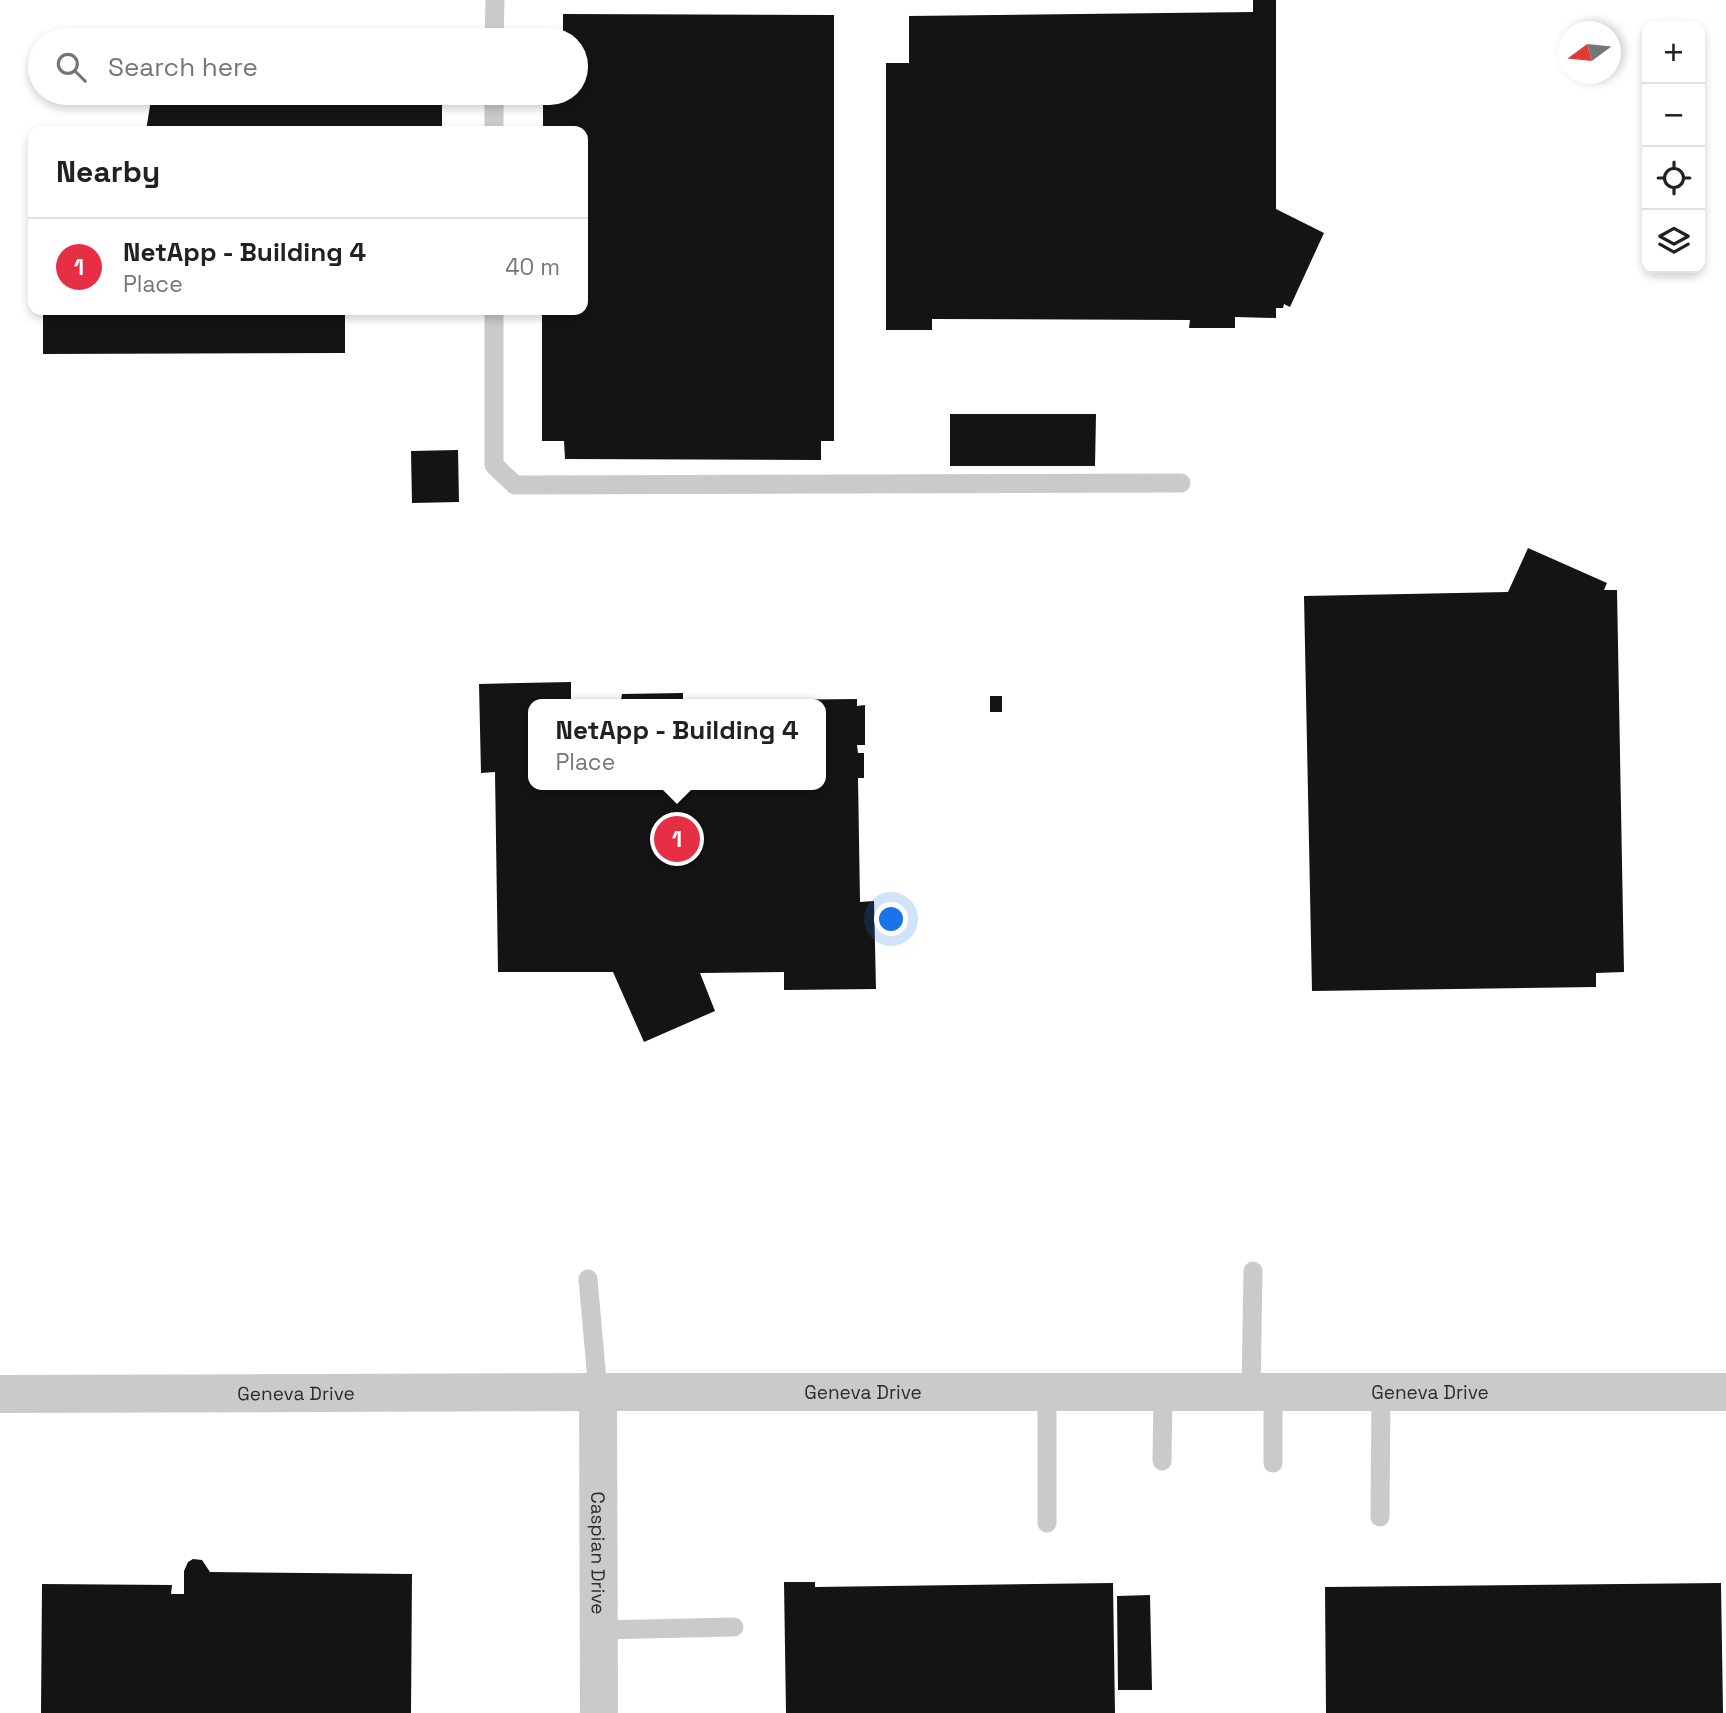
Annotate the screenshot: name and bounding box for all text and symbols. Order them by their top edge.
north arrow [1558,21,1621,84]
map controls [1642,21,1705,273]
button: + [1642,21,1705,84]
search box [28,28,588,105]
icon: search [52,48,90,86]
text: Search here [108,50,258,84]
button: − [1642,84,1705,147]
button: locate [1642,147,1705,210]
text: Nearby [56,152,160,191]
button: layers [1642,210,1705,273]
text: NetApp - Building 4 [123,235,366,269]
text: 1 [74,252,84,282]
text: 40 m [505,252,560,282]
text: Place [123,269,183,299]
popup [528,699,826,790]
text: NetApp - Building 4 [556,713,798,747]
text: Place [556,747,615,777]
pin: 1 [654,813,700,865]
your location [874,902,908,936]
street label: Geneva Drive [237,1380,355,1406]
street label: Geneva Drive [804,1380,922,1405]
street label: Geneva Drive [1371,1380,1489,1405]
street label: Caspian Drive [586,1491,611,1615]

